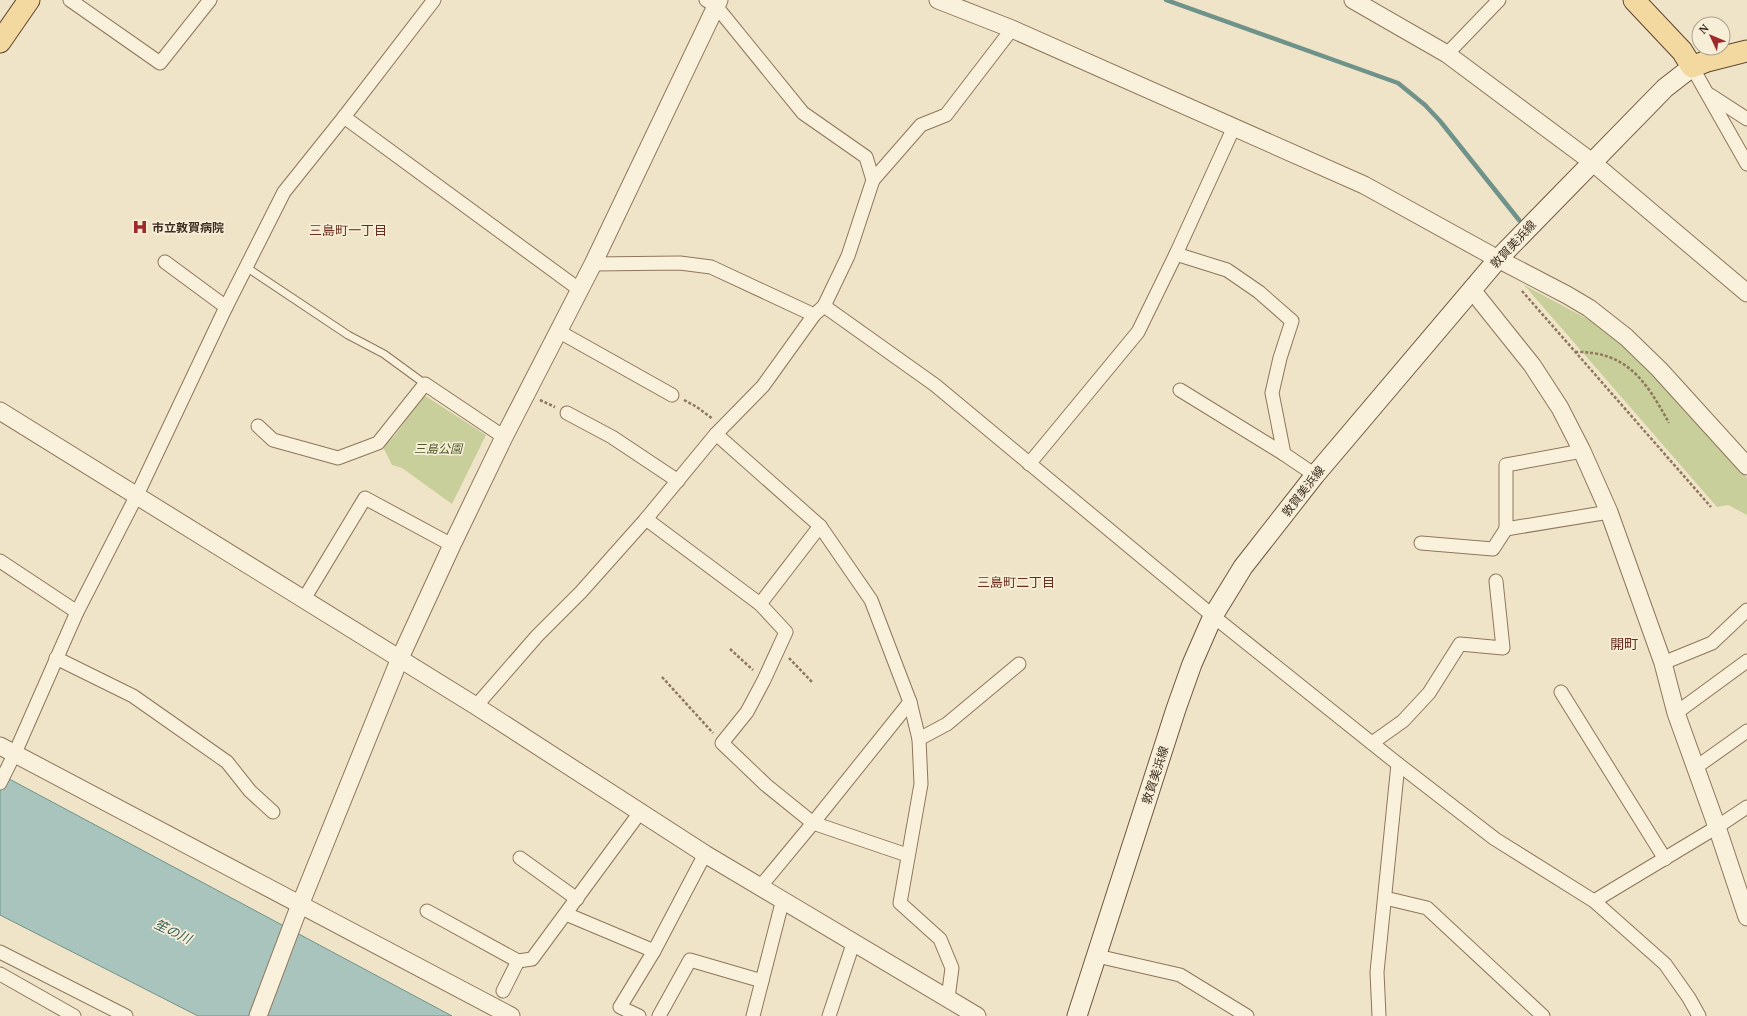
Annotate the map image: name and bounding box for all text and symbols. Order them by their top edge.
north arrow [1691,16,1731,56]
text: N [1696,21,1712,37]
street label: 敦賀美浜線 [1487,217,1539,271]
hospital icon: 市立敦賀病院 [131,218,149,236]
place label: 市立敦賀病院 [152,220,224,235]
district label: 三島町一丁目 [309,221,387,239]
park label: 三島公園 [414,441,464,456]
street label: 敦賀美浜線 [1279,463,1327,519]
district label: 三島町二丁目 [977,573,1055,591]
district label: 開町 [1610,634,1638,653]
street label: 敦賀美浜線 [1139,744,1171,806]
water label: 笙の川 [152,914,196,949]

